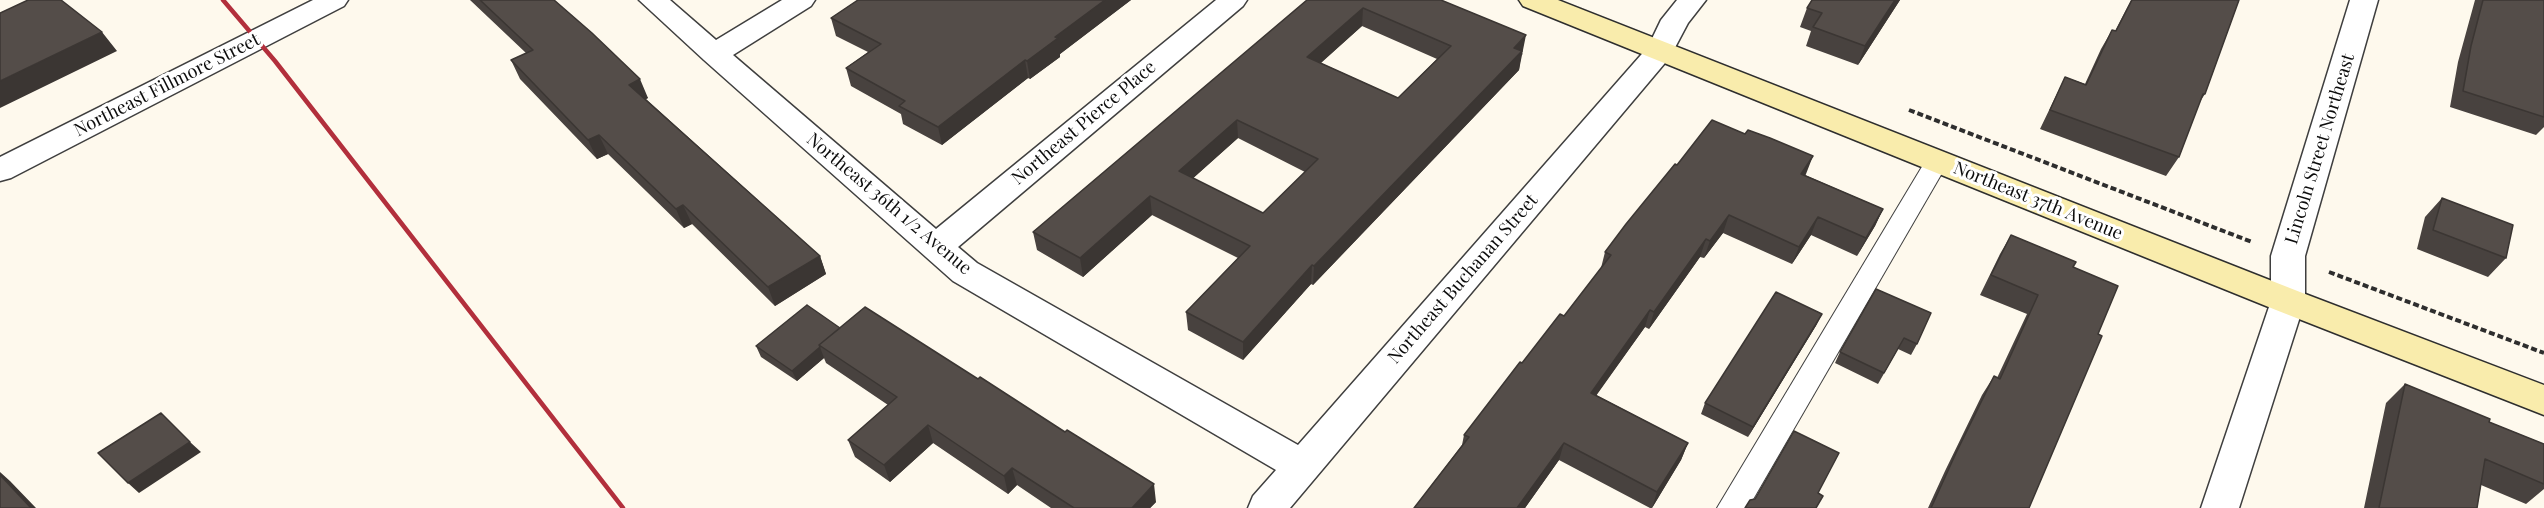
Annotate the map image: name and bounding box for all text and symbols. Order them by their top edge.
street label: Northeast Fillmore Street [71,29,263,141]
street label: Lincoln Street Northeast [2281,51,2359,247]
street label: Northeast Pierce Place [1008,56,1160,190]
street label: Northeast 36th 1/2 Avenue [802,129,976,279]
street label: Northeast 37th Avenue [1950,157,2126,245]
street label: Northeast Buchanan Street [1384,190,1542,368]

